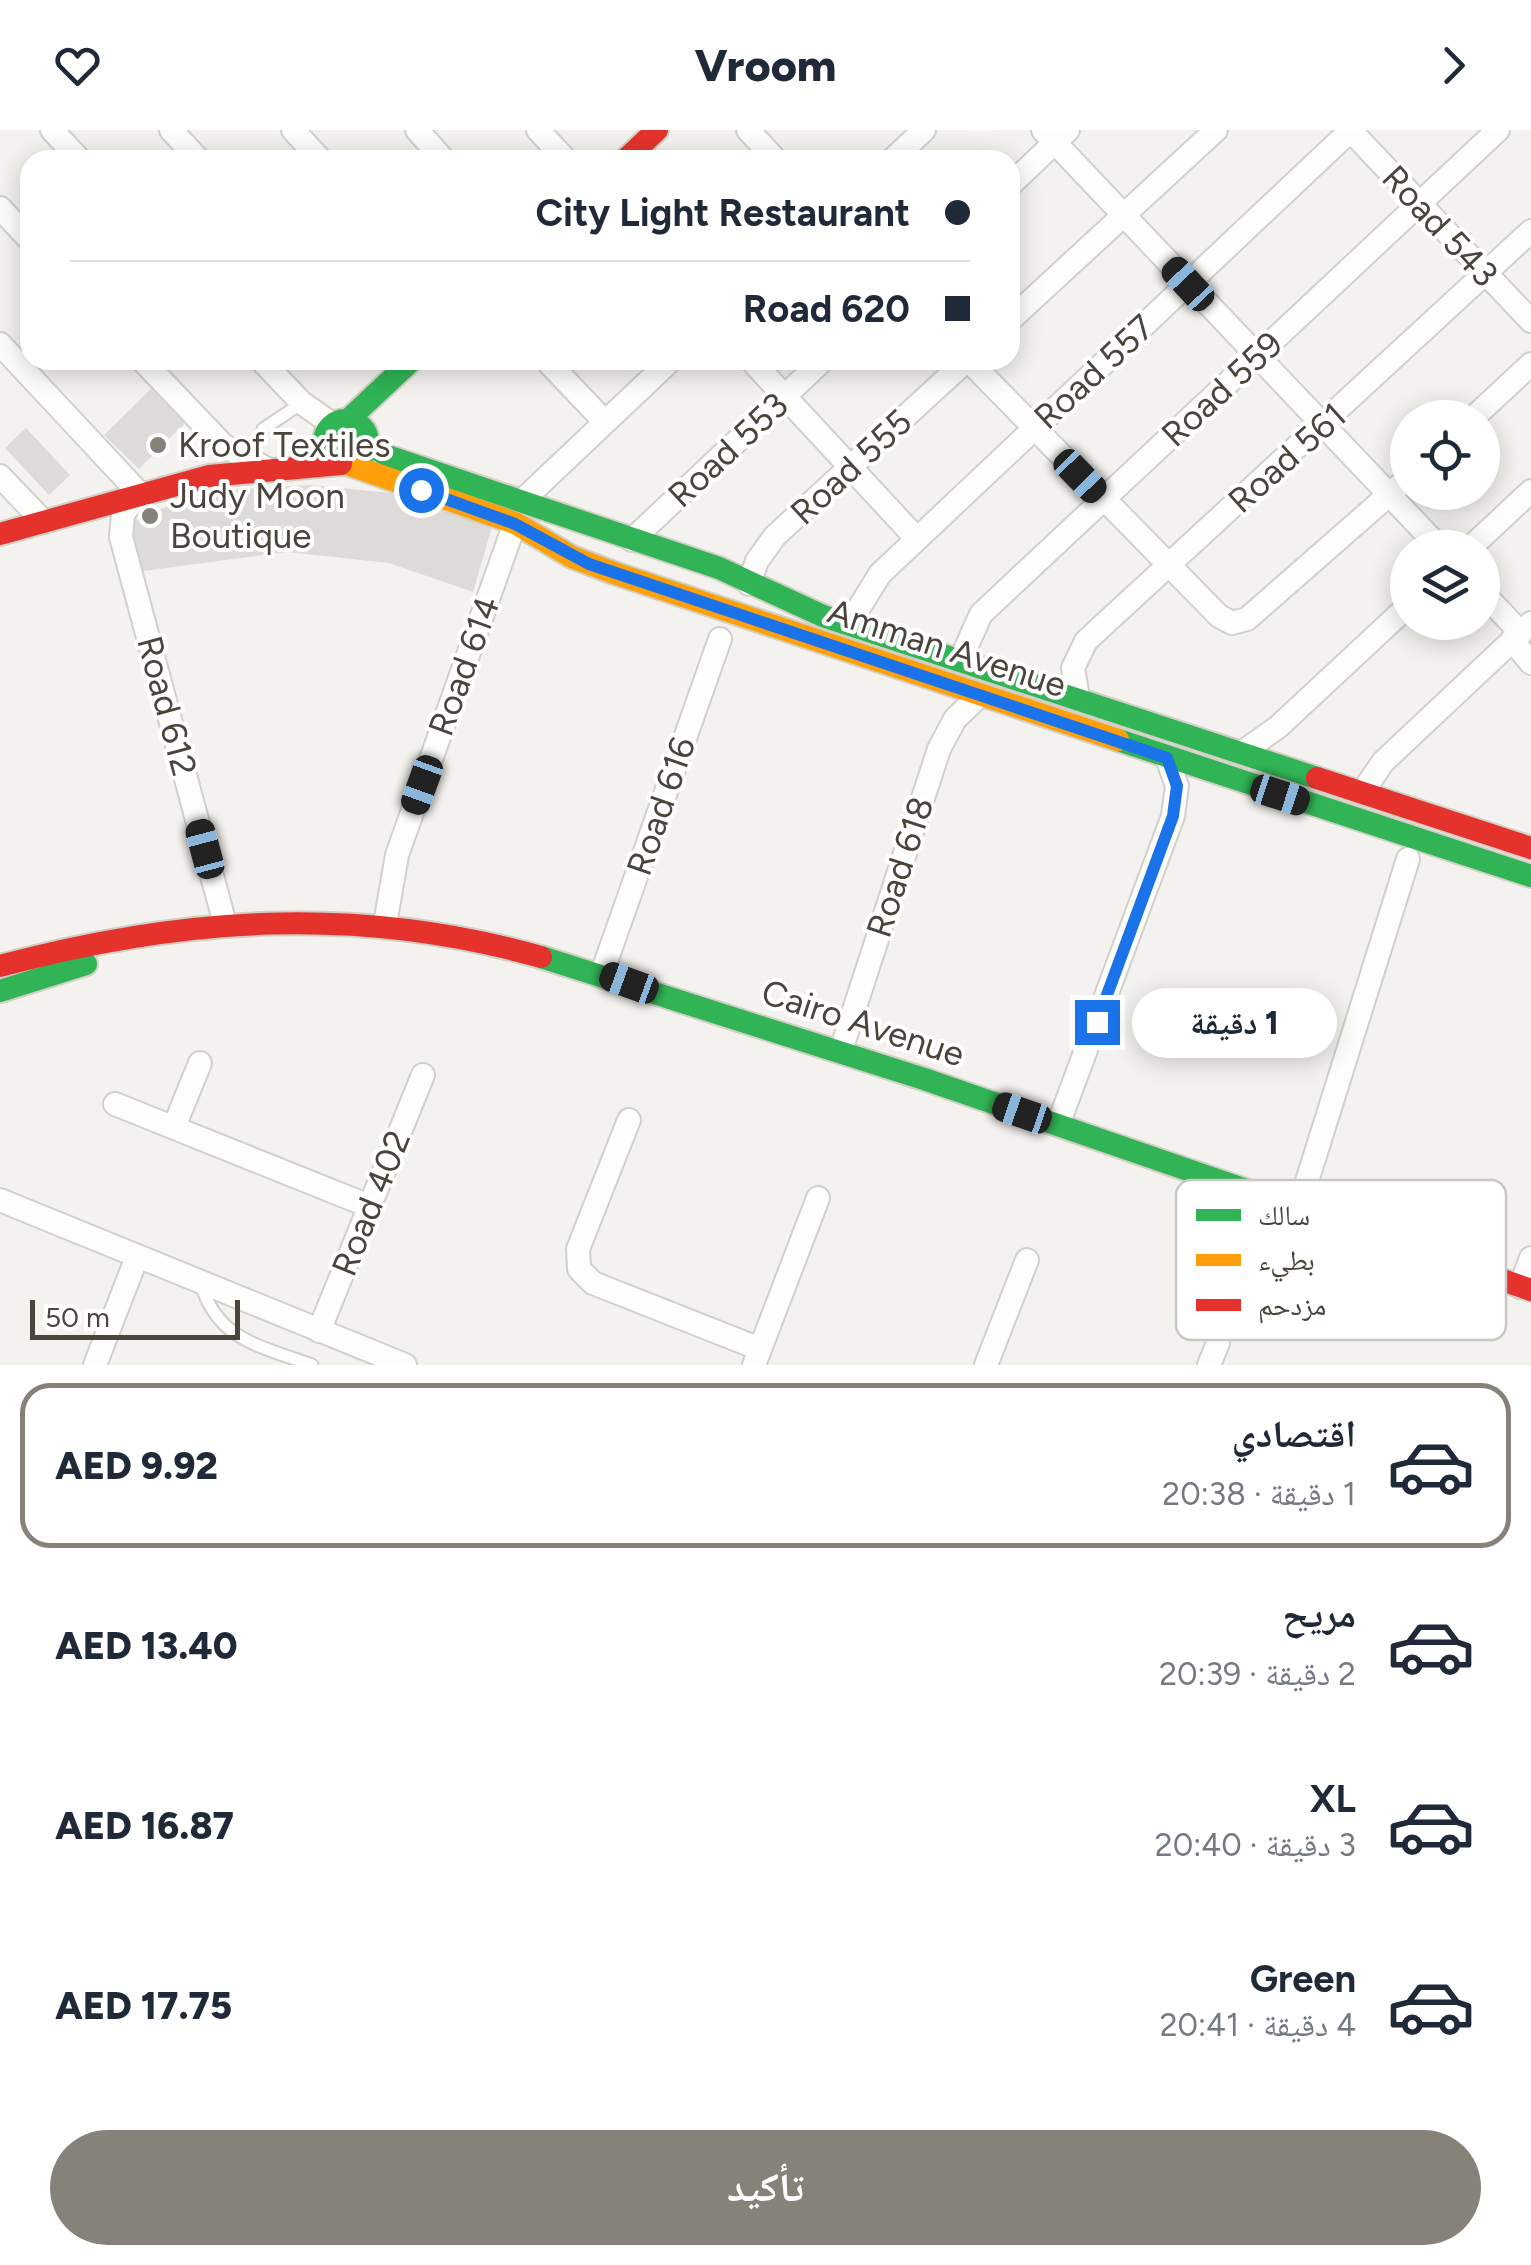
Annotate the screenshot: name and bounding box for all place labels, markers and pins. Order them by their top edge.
place label: Kroof Textiles [178,424,390,466]
marker: Kroof Textiles [147,434,169,456]
place label: Judy Moon Boutique [170,475,345,557]
marker: Judy Moon Boutique [139,505,161,527]

